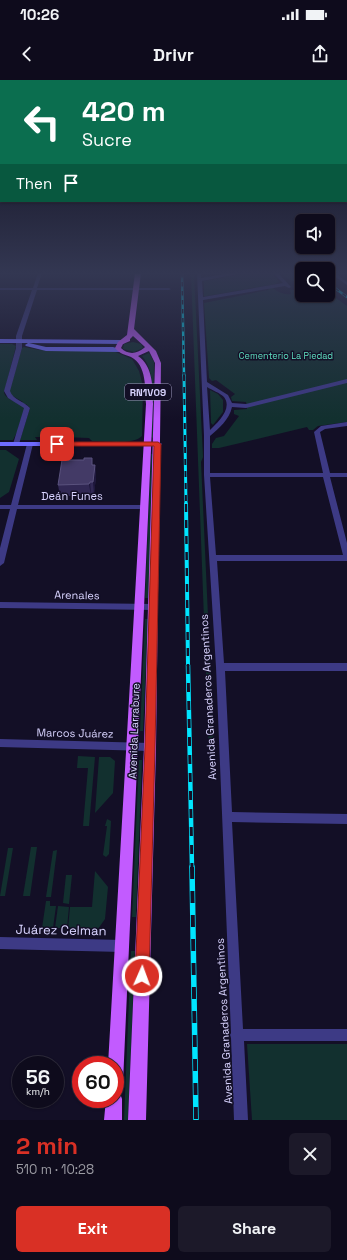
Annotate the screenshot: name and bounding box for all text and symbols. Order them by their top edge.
text: 10:26 [20,5,59,24]
icon: back [16,43,38,65]
text: Drivr [153,43,194,66]
icon: share [309,43,331,65]
text: 420 m [82,93,166,129]
icon: left [16,96,68,148]
text: Sucre [82,128,132,151]
icon: arrive [60,172,82,194]
text: Then [16,174,52,193]
map controls [295,214,335,302]
button: sound [295,214,335,254]
button: search [295,262,335,302]
park label: Cementerio La Piedad [239,350,333,362]
road number: RN1V09 [125,384,171,400]
pin [40,427,74,461]
icon: arrive [46,433,68,455]
street label: Deán Funes [41,489,103,503]
street label: Arenales [54,588,100,602]
street label: Avenida Granaderos Argentinos [197,614,219,780]
street label: Avenida Larrabure [125,683,143,779]
street label: Marcos Juárez [36,725,114,741]
street label: Juárez Celman [15,921,107,939]
street label: Avenida Granaderos Argentinos [213,938,235,1104]
position arrow [121,955,163,997]
speed limit sign: 60 [72,1056,124,1108]
text: 56 [26,1064,50,1090]
text: km/h [26,1085,50,1098]
text: 2 min [16,1130,78,1161]
button: close [289,1133,331,1175]
text: 510 m · 10:28 [16,1161,94,1178]
button: Exit [16,1206,170,1252]
button: Share [178,1206,331,1252]

